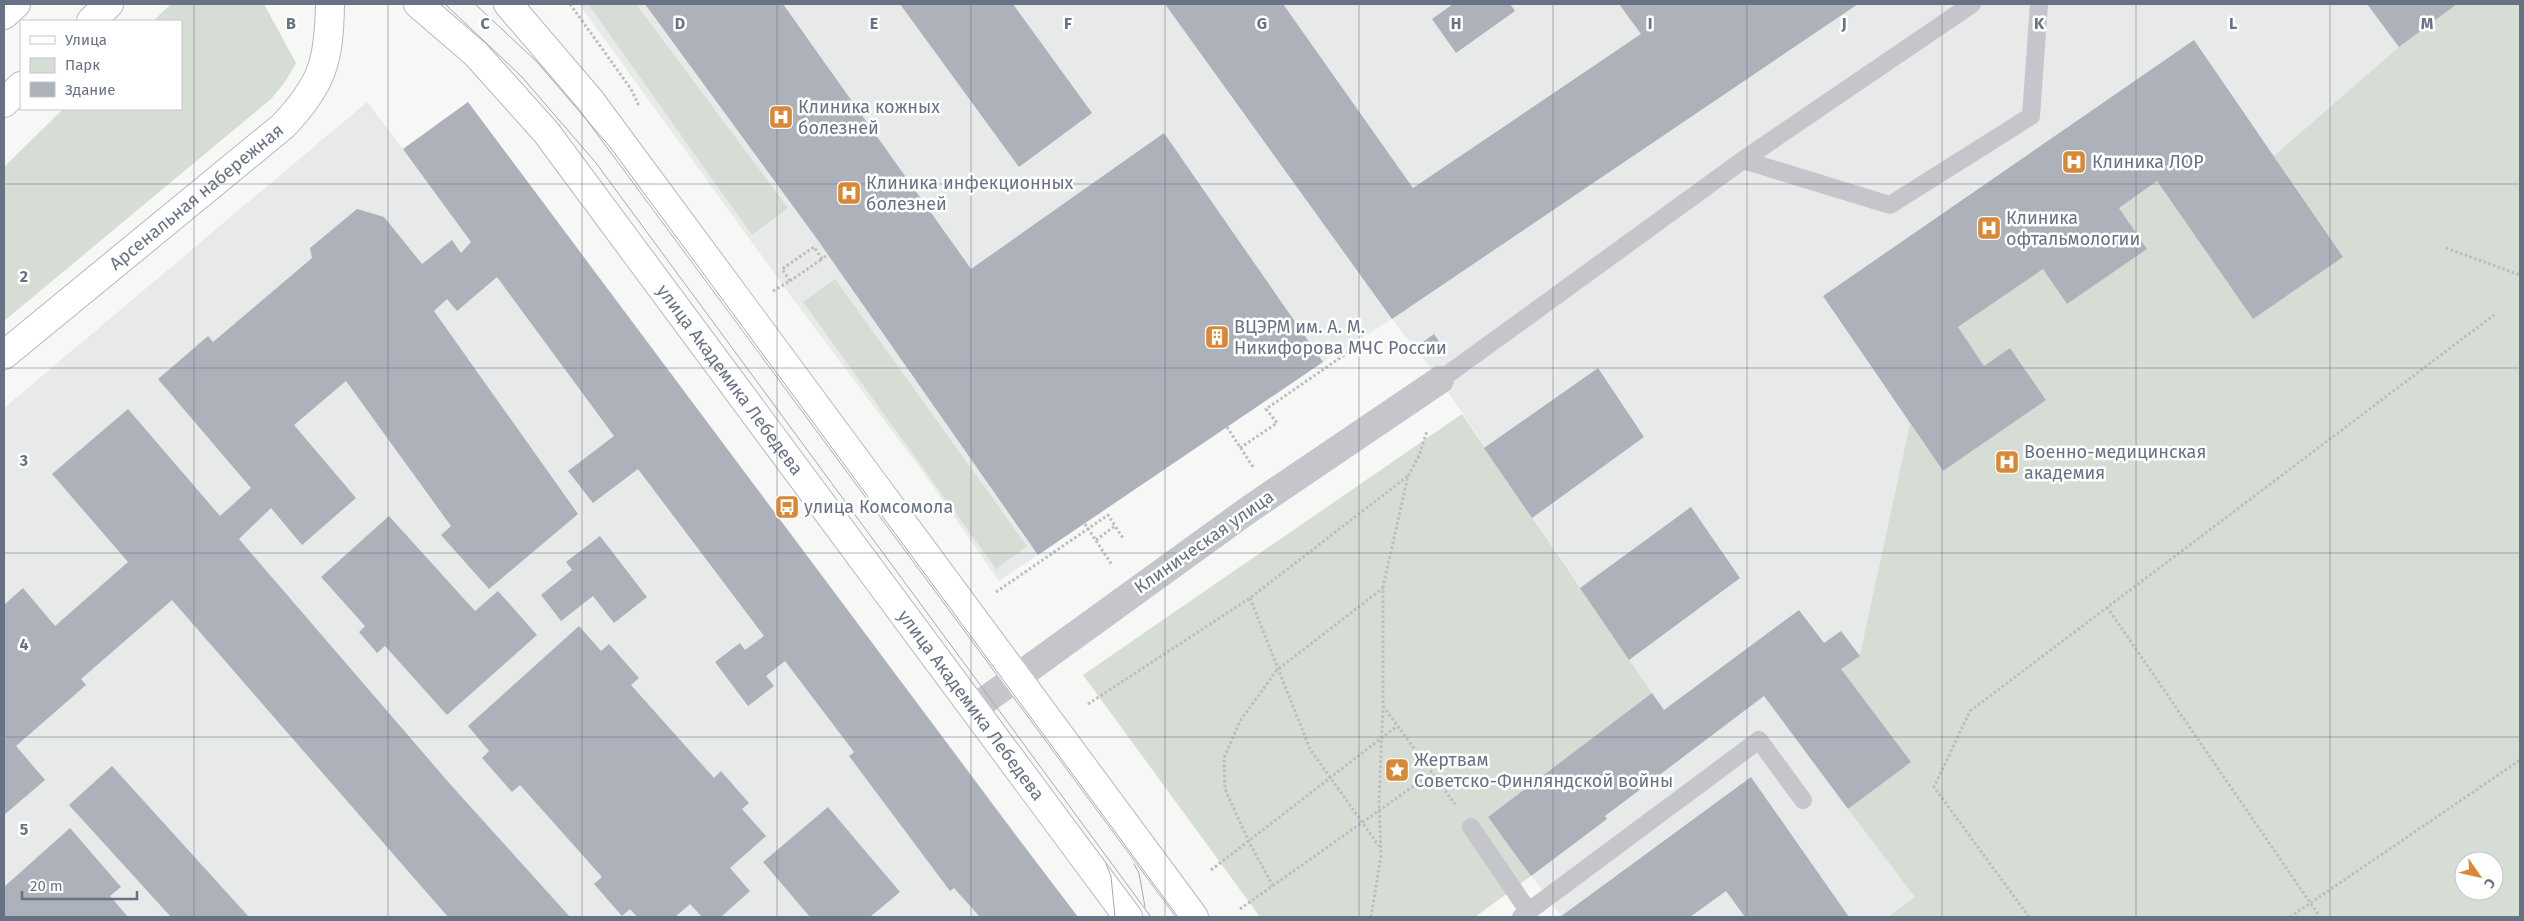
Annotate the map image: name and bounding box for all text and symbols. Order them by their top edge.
text: B [286,14,296,33]
text: C [480,14,490,33]
text: D [675,14,685,33]
text: E [870,14,878,33]
text: F [1064,14,1072,33]
text: G [1257,14,1267,33]
text: H [1451,14,1461,33]
text: I [1648,14,1652,33]
text: J [1840,14,1847,33]
text: K [2034,14,2045,33]
text: L [2229,14,2237,33]
text: M [2421,14,2434,33]
legend [20,20,182,110]
text: Улица [65,31,107,49]
text: Парк [65,56,100,74]
text: Здание [65,81,115,99]
place label: Клиника кожных болезней [798,96,940,139]
hospital icon: Клиника кожных болезней [768,104,794,130]
street label: Арсенальная набережная [105,119,288,275]
hospital icon: Клиника ЛОР [2061,149,2087,175]
place label: Клиника ЛОР [2092,151,2204,173]
place label: Клиника инфекционных болезней [866,172,1074,215]
hospital icon: Клиника инфекционных болезней [836,180,862,206]
place label: Клиника офтальмологии [2006,207,2140,250]
hospital icon: Клиника офтальмологии [1976,215,2002,241]
text: 2 [20,267,28,286]
street label: улица Академика Лебедева [652,280,808,480]
place label: ВЦЭРМ им. А. М. Никифорова МЧС России [1234,316,1447,359]
building icon: ВЦЭРМ им. А. М. Никифорова МЧС России [1204,324,1230,350]
place label: Военно-медицинская академия [2024,441,2206,484]
hospital icon: Военно-медицинская академия [1994,449,2020,475]
text: 3 [19,451,28,470]
street label: Клиническая улица [1130,486,1278,598]
bus stop icon: улица Комсомола [774,494,800,520]
place label: улица Комсомола [804,496,953,518]
street label: улица Академика Лебедева [893,606,1049,805]
text: 4 [19,635,29,654]
place label: Жертвам Советско-Финляндской войны [1414,749,1673,792]
place icon: Жертвам Советско-Финляндской войны [1384,757,1410,783]
text: 5 [20,820,29,839]
north arrow [2454,851,2504,901]
scale bar [22,868,138,900]
text: С [2480,875,2499,891]
text: 20 m [30,877,63,895]

